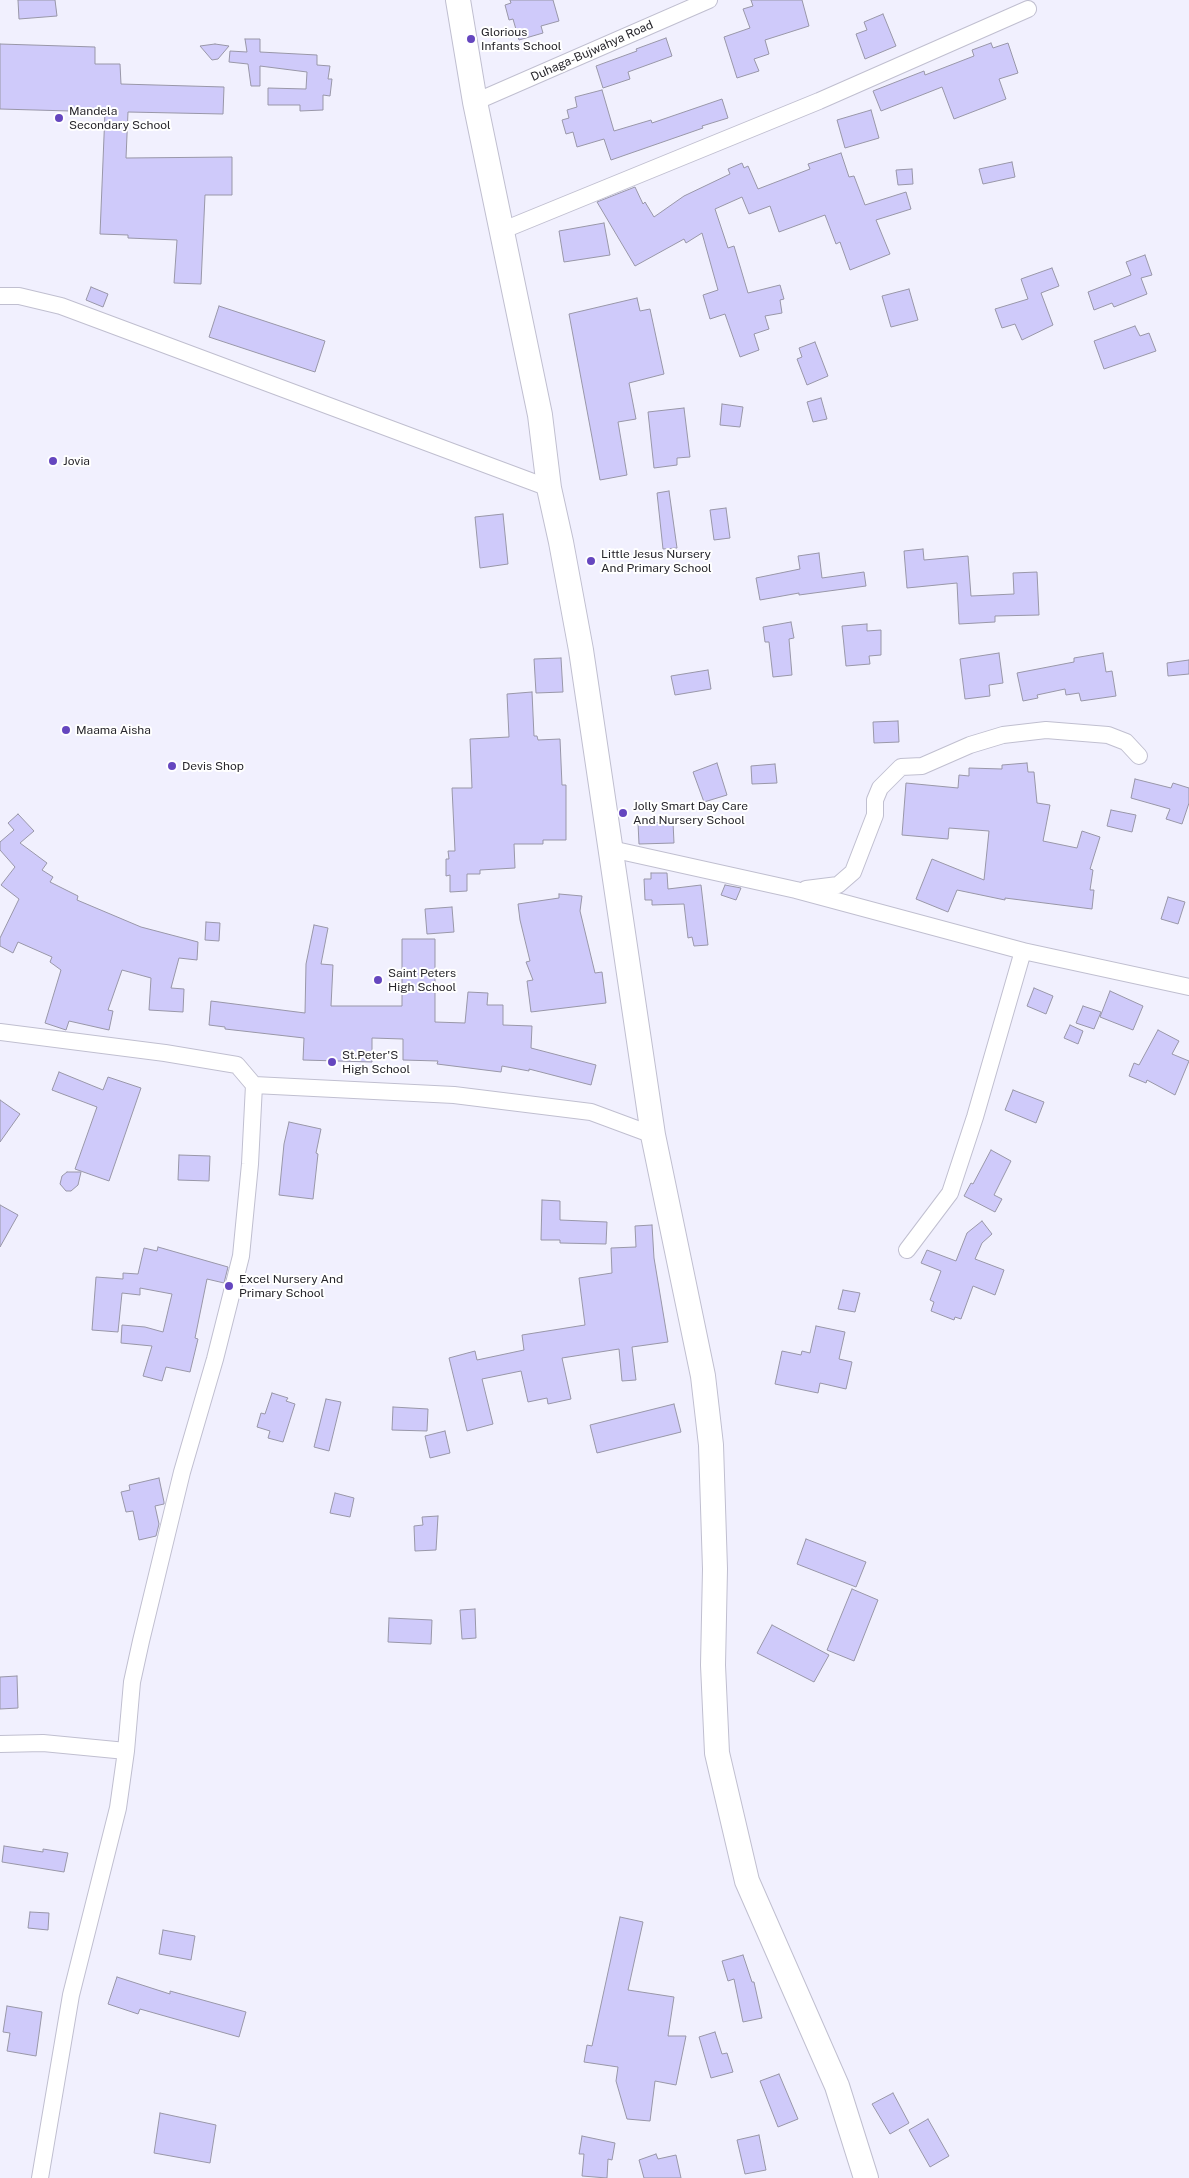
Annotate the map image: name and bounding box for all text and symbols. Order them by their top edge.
street label: Duhaga-Bujwahya Road [529,18,655,84]
place label: Glorious Infants School [481,25,561,53]
marker: Glorious Infants School [465,33,477,45]
place label: Mandela Secondary School [69,104,171,132]
marker: Mandela Secondary School [53,112,65,124]
place label: Jovia [63,454,90,468]
marker: Jovia [47,455,59,467]
place label: Little Jesus Nursery And Primary School [601,547,712,575]
marker: Little Jesus Nursery And Primary School [585,555,597,567]
place label: Maama Aisha [76,723,151,737]
marker: Maama Aisha [60,724,72,736]
place label: Devis Shop [182,759,244,773]
marker: Devis Shop [166,760,178,772]
place label: Jolly Smart Day Care And Nursery School [633,799,748,827]
marker: Jolly Smart Day Care And Nursery School [617,807,629,819]
place label: Saint Peters High School [388,966,456,994]
marker: Saint Peters High School [372,974,384,986]
place label: St.Peter'S High School [342,1048,410,1076]
marker: St.Peter'S High School [326,1056,338,1068]
place label: Excel Nursery And Primary School [239,1272,343,1300]
marker: Excel Nursery And Primary School [223,1280,235,1292]

